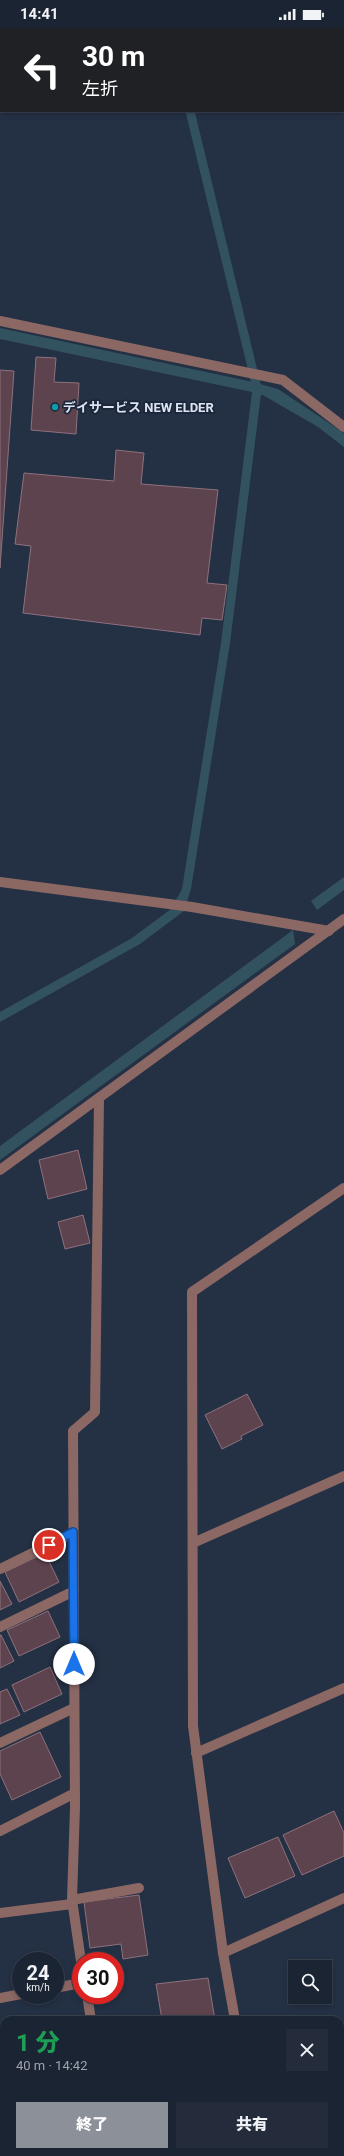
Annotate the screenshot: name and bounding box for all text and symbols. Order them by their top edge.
text: 14:41 [20,5,59,23]
text: 30 m [82,40,145,73]
icon: left [16,44,68,96]
text: 左折 [82,78,118,99]
place label: デイサービス NEW ELDER [63,400,214,415]
marker: デイサービス NEW ELDER [50,402,60,412]
pin [32,1528,66,1562]
icon: arrive [38,1534,60,1556]
position arrow [53,1643,95,1685]
speed limit sign: 30 [72,1952,124,2004]
map controls [288,1960,332,2004]
button: search [288,1960,332,2004]
text: 24 [27,1961,49,1985]
text: km/h [26,1982,50,1993]
text: 1 分 [16,2029,60,2057]
button: close [286,2029,328,2071]
text: 40 m · 14:42 [16,2058,87,2073]
button: 終了 [16,2102,168,2148]
button: 共有 [176,2102,328,2148]

